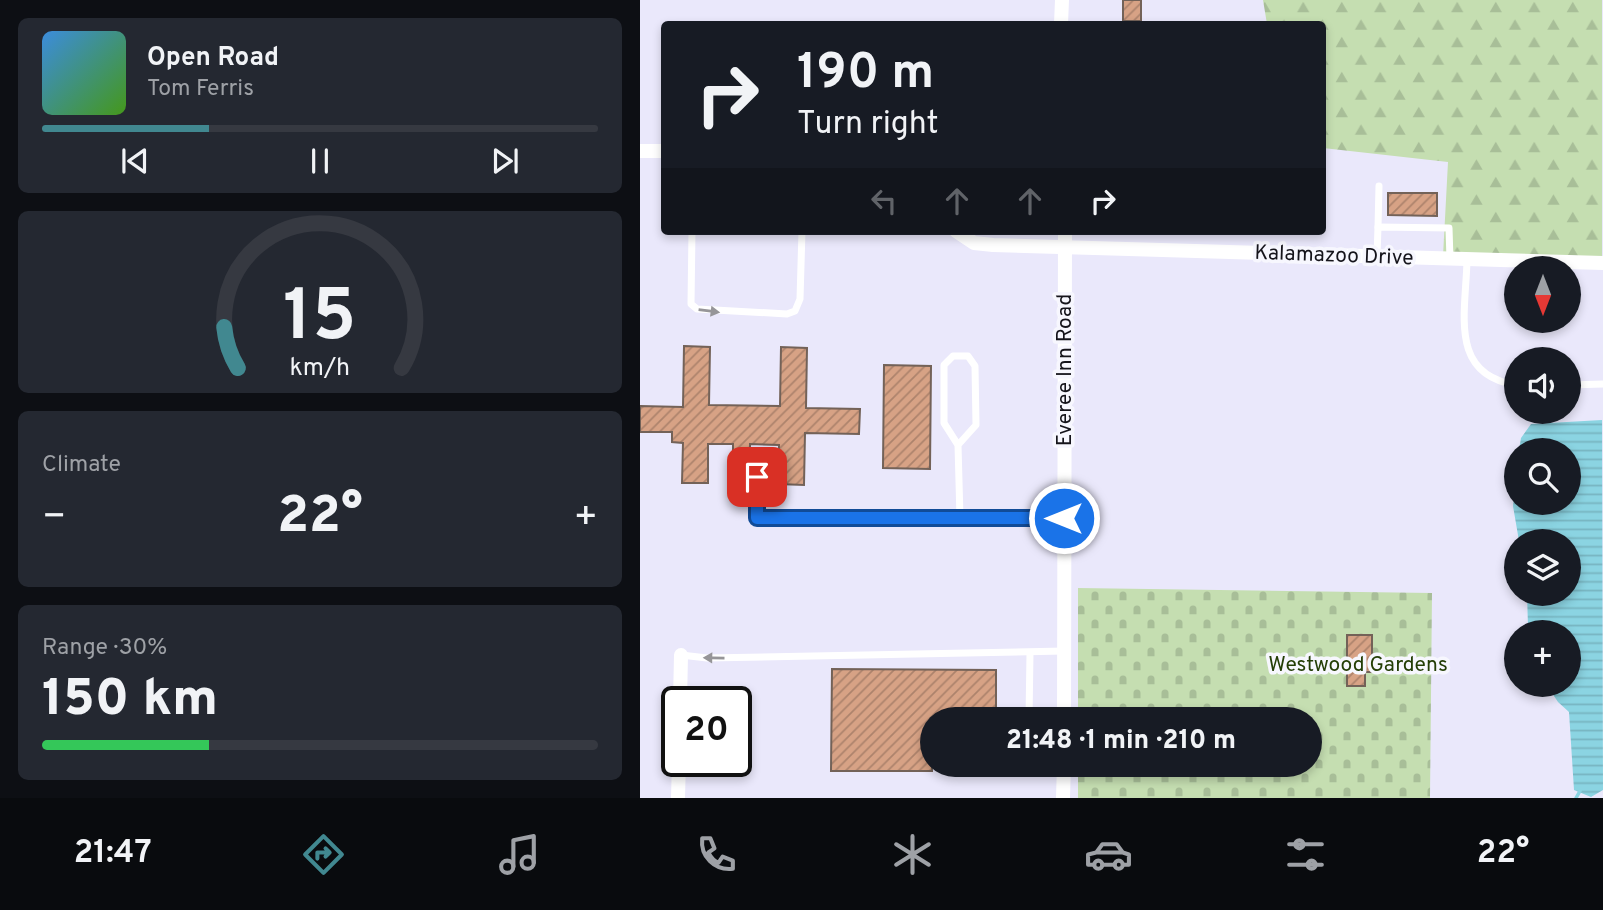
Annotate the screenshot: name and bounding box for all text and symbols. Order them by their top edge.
text: Open Road [147,42,279,75]
text: 190 m [797,44,934,106]
icon: right [682,49,773,140]
text: Tom Ferris [147,75,254,104]
text: Turn right [797,105,939,145]
icon: previous [116,142,154,180]
icon: pause [301,142,339,180]
icon: next [486,142,524,180]
icon: left [865,182,903,220]
icon: ahead [938,182,976,220]
icon: ahead [1011,182,1049,220]
icon: right [1084,182,1122,220]
street label: Kalamazoo Drive [1254,240,1414,272]
north arrow [1504,256,1582,332]
map controls [1504,256,1581,697]
text: 15 [283,275,357,367]
street label: Everee Inn Road [1052,294,1079,446]
one-way arrow [698,305,720,316]
button: sound [1504,347,1581,424]
text: km/h [290,353,350,385]
button: search [1504,438,1581,515]
pin [727,447,787,507]
text: Climate [42,451,121,480]
icon: arrive [738,458,776,496]
position arrow [1027,481,1101,555]
text: 22° [277,485,363,551]
text: − [42,494,67,543]
text: + [573,494,598,543]
button: layers [1504,529,1581,606]
button: + [1504,620,1581,697]
text: Range · 30% [42,634,167,663]
one-way arrow [703,652,725,663]
park label: Westwood Gardens [1268,652,1448,679]
text: 150 km [42,668,218,734]
speed limit sign: 20 [661,686,752,777]
text: 21:48 · 1 min · 210 m [1006,725,1236,758]
icon: directions [299,830,348,879]
icon: music [495,830,544,879]
icon: phone [692,830,741,879]
icon: climate [888,830,937,879]
icon: car [1084,830,1133,879]
icon: filters [1281,830,1330,879]
text: 21:47 [74,834,152,874]
text: 22° [1477,834,1529,874]

